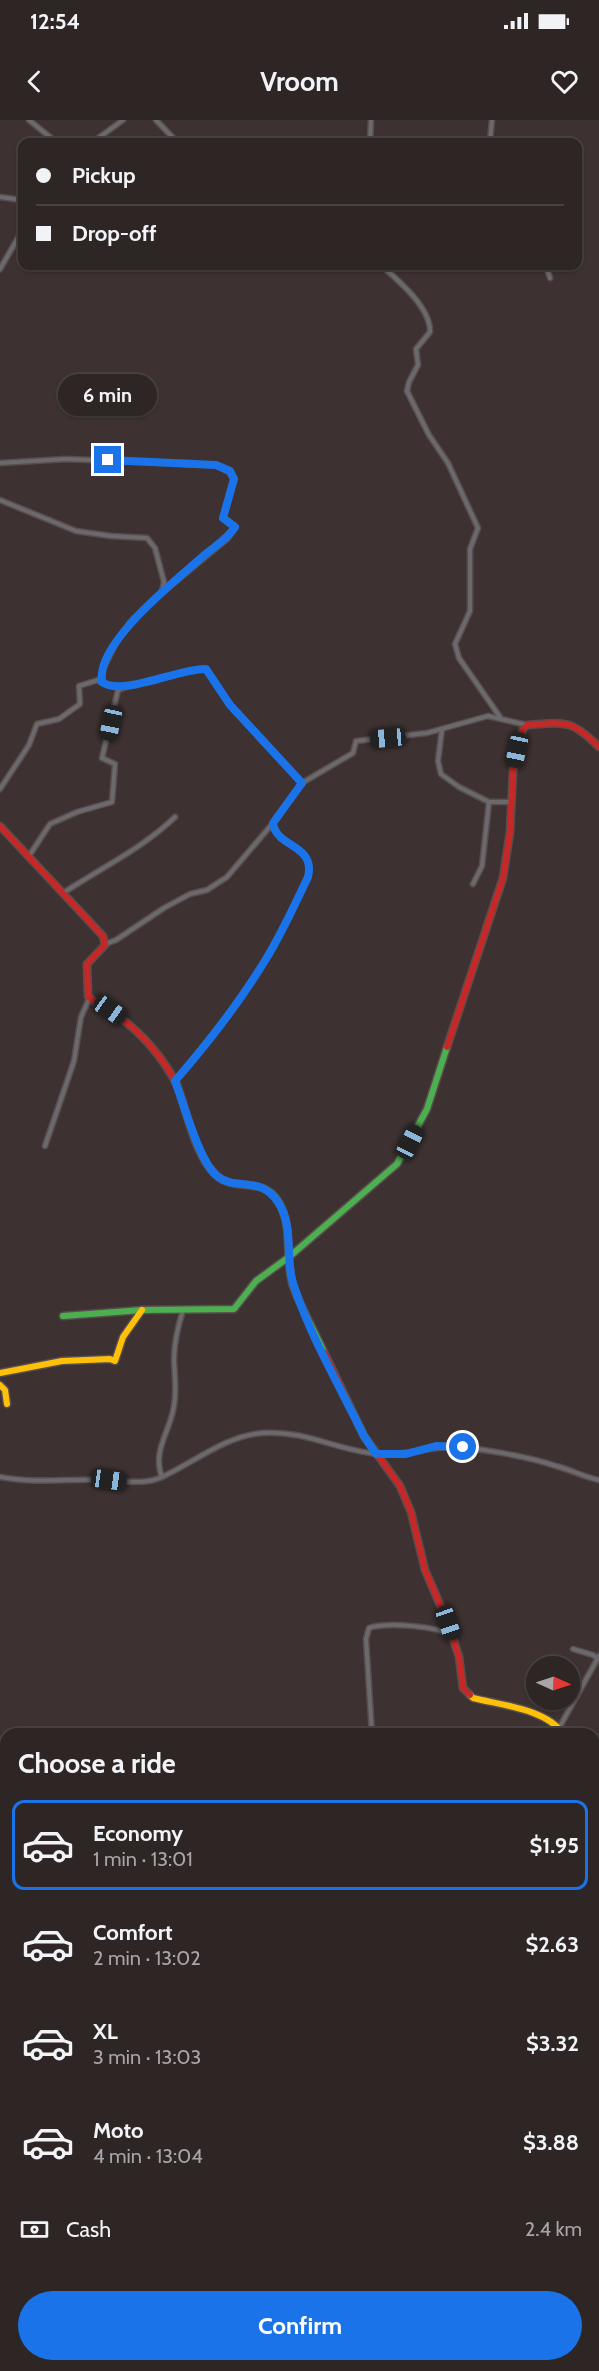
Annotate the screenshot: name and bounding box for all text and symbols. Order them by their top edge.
text: 12:54 [30,8,80,35]
icon: back [18,65,51,98]
text: Vroom [260,65,339,98]
icon: heart [548,65,581,98]
text: Pickup [72,162,136,189]
text: Drop-off [72,220,156,247]
callout: 6 min [58,373,158,415]
text: 6 min [83,383,132,407]
route end [94,446,121,473]
car [98,704,124,742]
car [369,727,407,749]
car [504,731,530,769]
car [90,992,130,1028]
car [394,1122,426,1162]
route start [449,1433,476,1460]
car [90,1469,128,1491]
car [434,1603,462,1643]
north arrow [526,1656,580,1710]
map controls [526,1656,580,1710]
text: Choose a ride [18,1747,176,1780]
icon: car [21,1818,75,1872]
text: Economy [93,1820,183,1847]
text: $1.95 [529,1832,579,1859]
text: 1 min · 13:01 [93,1847,193,1871]
icon: car [21,1917,75,1971]
text: Comfort [93,1919,172,1946]
text: $2.63 [525,1931,579,1958]
text: 2 min · 13:02 [93,1946,201,1970]
icon: car [21,2016,75,2070]
text: XL [93,2018,118,2045]
text: $3.32 [526,2030,579,2057]
text: 3 min · 13:03 [93,2045,201,2069]
icon: car [21,2115,75,2169]
text: Moto [93,2117,144,2144]
text: $3.88 [523,2129,579,2156]
text: 4 min · 13:04 [93,2144,203,2168]
icon: cash [18,2213,51,2246]
text: Cash [66,2216,111,2243]
text: 2.4 km [525,2217,582,2241]
button: Confirm [18,2291,582,2360]

